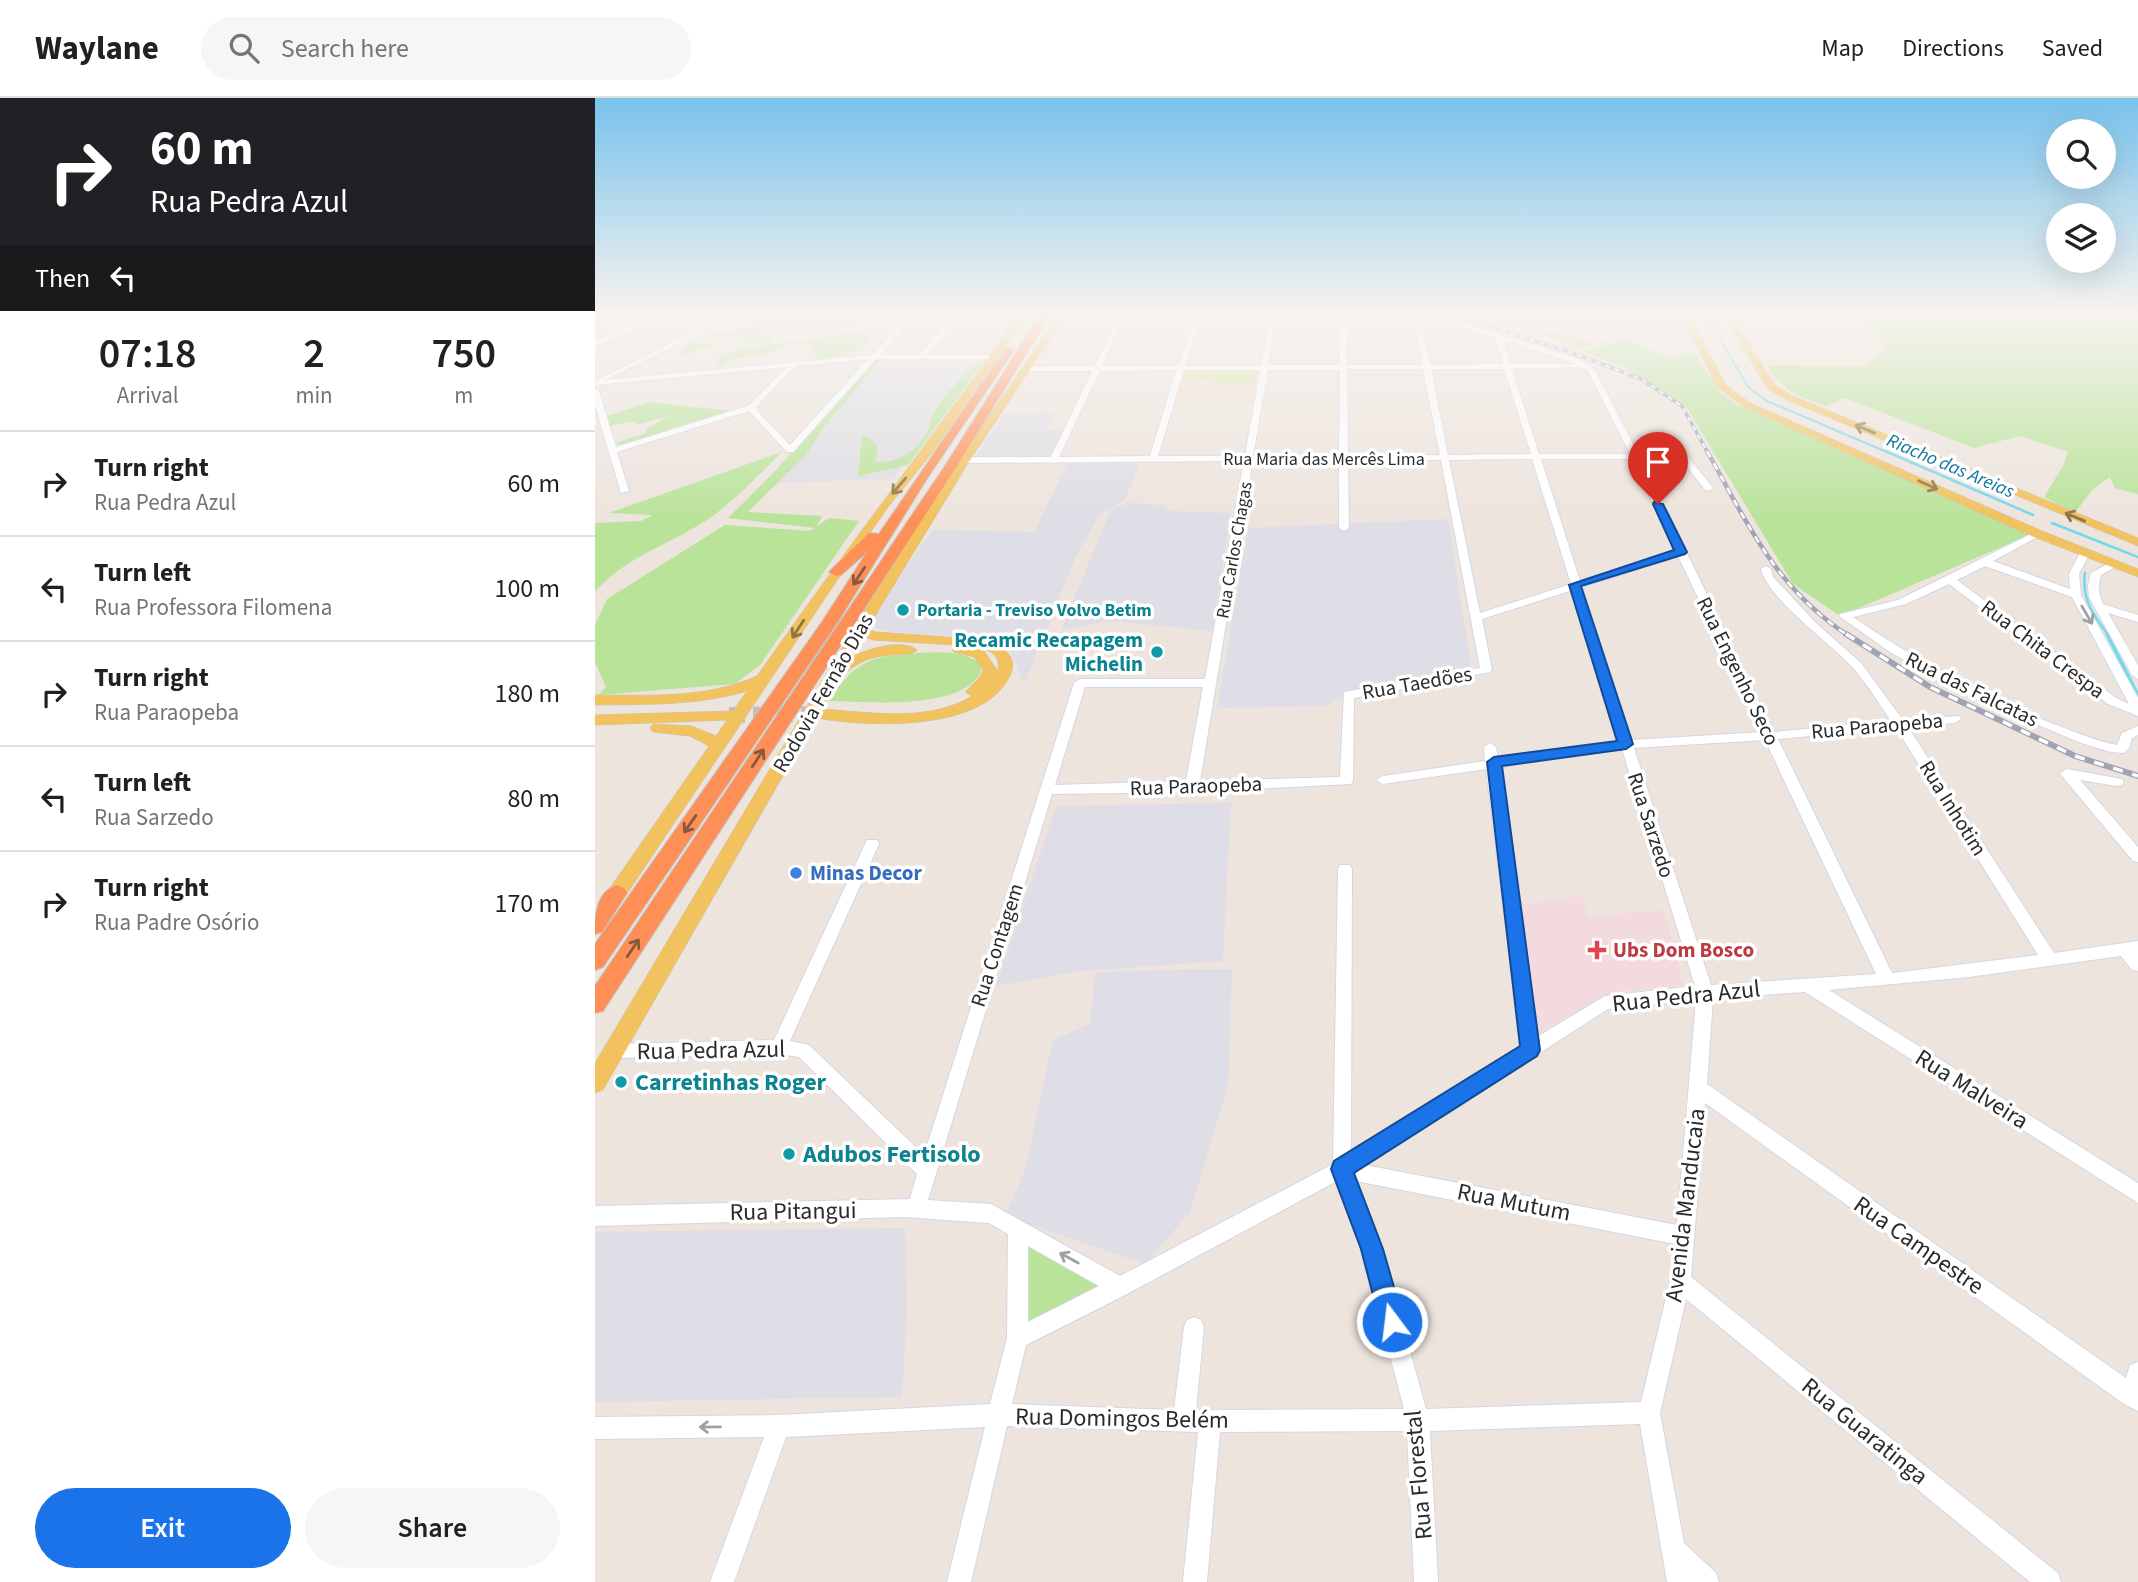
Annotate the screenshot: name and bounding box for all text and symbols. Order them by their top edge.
search box [201,17,691,80]
text: Waylane [35,25,159,72]
icon: search [225,29,263,67]
text: Search here [281,30,409,67]
text: Map [1821,31,1864,66]
text: Directions [1902,31,2004,66]
text: Saved [2042,31,2103,66]
text: 60 m [150,114,254,184]
map controls [2046,119,2116,273]
button: search [2046,119,2116,189]
icon: right [35,126,126,217]
text: Rua Pedra Azul [150,179,348,225]
button: layers [2046,203,2116,273]
icon: left [104,259,142,297]
text: Then [35,260,90,297]
text: 07:18 [99,324,197,384]
text: 2 [303,324,325,384]
text: 750 [432,324,496,384]
text: Arrival [117,379,179,412]
text: min [295,379,333,412]
text: m [454,379,473,412]
one-way arrow [1854,422,1876,435]
water label: Riacho das Areias [1882,427,2019,506]
pin [1628,432,1688,504]
icon: arrive [1639,443,1677,481]
street label: Rua Maria das Mercês Lima [1223,447,1425,472]
text: Turn right [94,449,209,486]
icon: right [35,465,73,503]
text: 60 m [507,465,560,502]
one-way arrow [892,477,907,495]
street label: Rua Carlos Chagas [1210,480,1259,620]
one-way arrow [1917,480,1938,493]
text: Rua Pedra Azul [94,486,236,519]
one-way arrow [2064,510,2086,523]
text: Turn left [94,554,191,591]
one-way arrow [852,565,866,585]
icon: left [35,570,73,608]
text: 100 m [494,570,560,607]
text: Rua Professora Filomena [94,591,332,624]
street label: Rua Engenho Seco [1689,592,1787,750]
street label: Rua Chita Crespa [1975,592,2111,706]
place label: Portaria - Treviso Volvo Betim [917,598,1152,623]
marker: Portaria - Treviso Volvo Betim [895,602,911,618]
one-way arrow [2081,604,2094,625]
street label: Rodovia Fernão Dias [765,608,881,778]
one-way arrow [791,619,806,638]
place label: Recamic Recapagem Michelin [954,625,1143,679]
marker: Recamic Recapagem Michelin [1149,644,1165,660]
street label: Rua das Falcatas [1900,644,2044,734]
text: Turn right [94,659,209,696]
street label: Rua Taedões [1360,659,1475,707]
icon: right [35,675,73,713]
text: 180 m [494,675,560,712]
text: Rua Paraopeba [94,696,239,729]
street label: Rua Paraopeba [1810,705,1944,747]
one-way arrow [751,749,766,768]
street label: Rua Inhotim [1912,755,1994,861]
text: Turn left [94,764,191,801]
street label: Rua Sarzedo [1620,768,1682,882]
street label: Rua Paraopeba [1129,769,1263,803]
icon: left [35,780,73,818]
text: 80 m [507,780,560,817]
text: Rua Sarzedo [94,801,214,834]
one-way arrow [682,814,697,833]
place label: Minas Decor [810,858,922,888]
marker: Minas Decor [788,865,804,881]
text: Turn right [94,869,209,906]
street label: Rua Contagem [963,879,1031,1011]
icon: right [35,885,73,923]
text: 170 m [494,885,560,922]
text: Rua Padre Osório [94,906,259,939]
place label: Ubs Dom Bosco [1613,935,1754,965]
one-way arrow [626,938,640,958]
marker: Ubs Dom Bosco [1587,940,1607,960]
street label: Rua Pedra Azul [1610,971,1762,1022]
street label: Rua Pedra Azul [636,1032,786,1069]
street label: Rua Malveira [1908,1041,2035,1138]
place label: Carretinhas Roger [635,1065,827,1100]
marker: Carretinhas Roger [613,1074,629,1090]
street label: Avenida Manducaia [1656,1106,1715,1304]
place label: Adubos Fertisolo [802,1137,981,1172]
marker: Adubos Fertisolo [781,1146,797,1162]
street label: Rua Mutum [1454,1174,1574,1231]
street label: Rua Campestre [1846,1187,1991,1303]
street label: Rua Pitangui [729,1193,857,1230]
one-way arrow [1059,1251,1080,1264]
position arrow [1355,1285,1429,1359]
street label: Rua Guaratinga [1794,1369,1936,1493]
street label: Rua Domingos Belém [1015,1399,1229,1438]
street label: Rua Florestal [1395,1409,1442,1541]
one-way arrow [699,1420,722,1433]
button: Exit [35,1488,291,1568]
button: Share [305,1488,560,1568]

